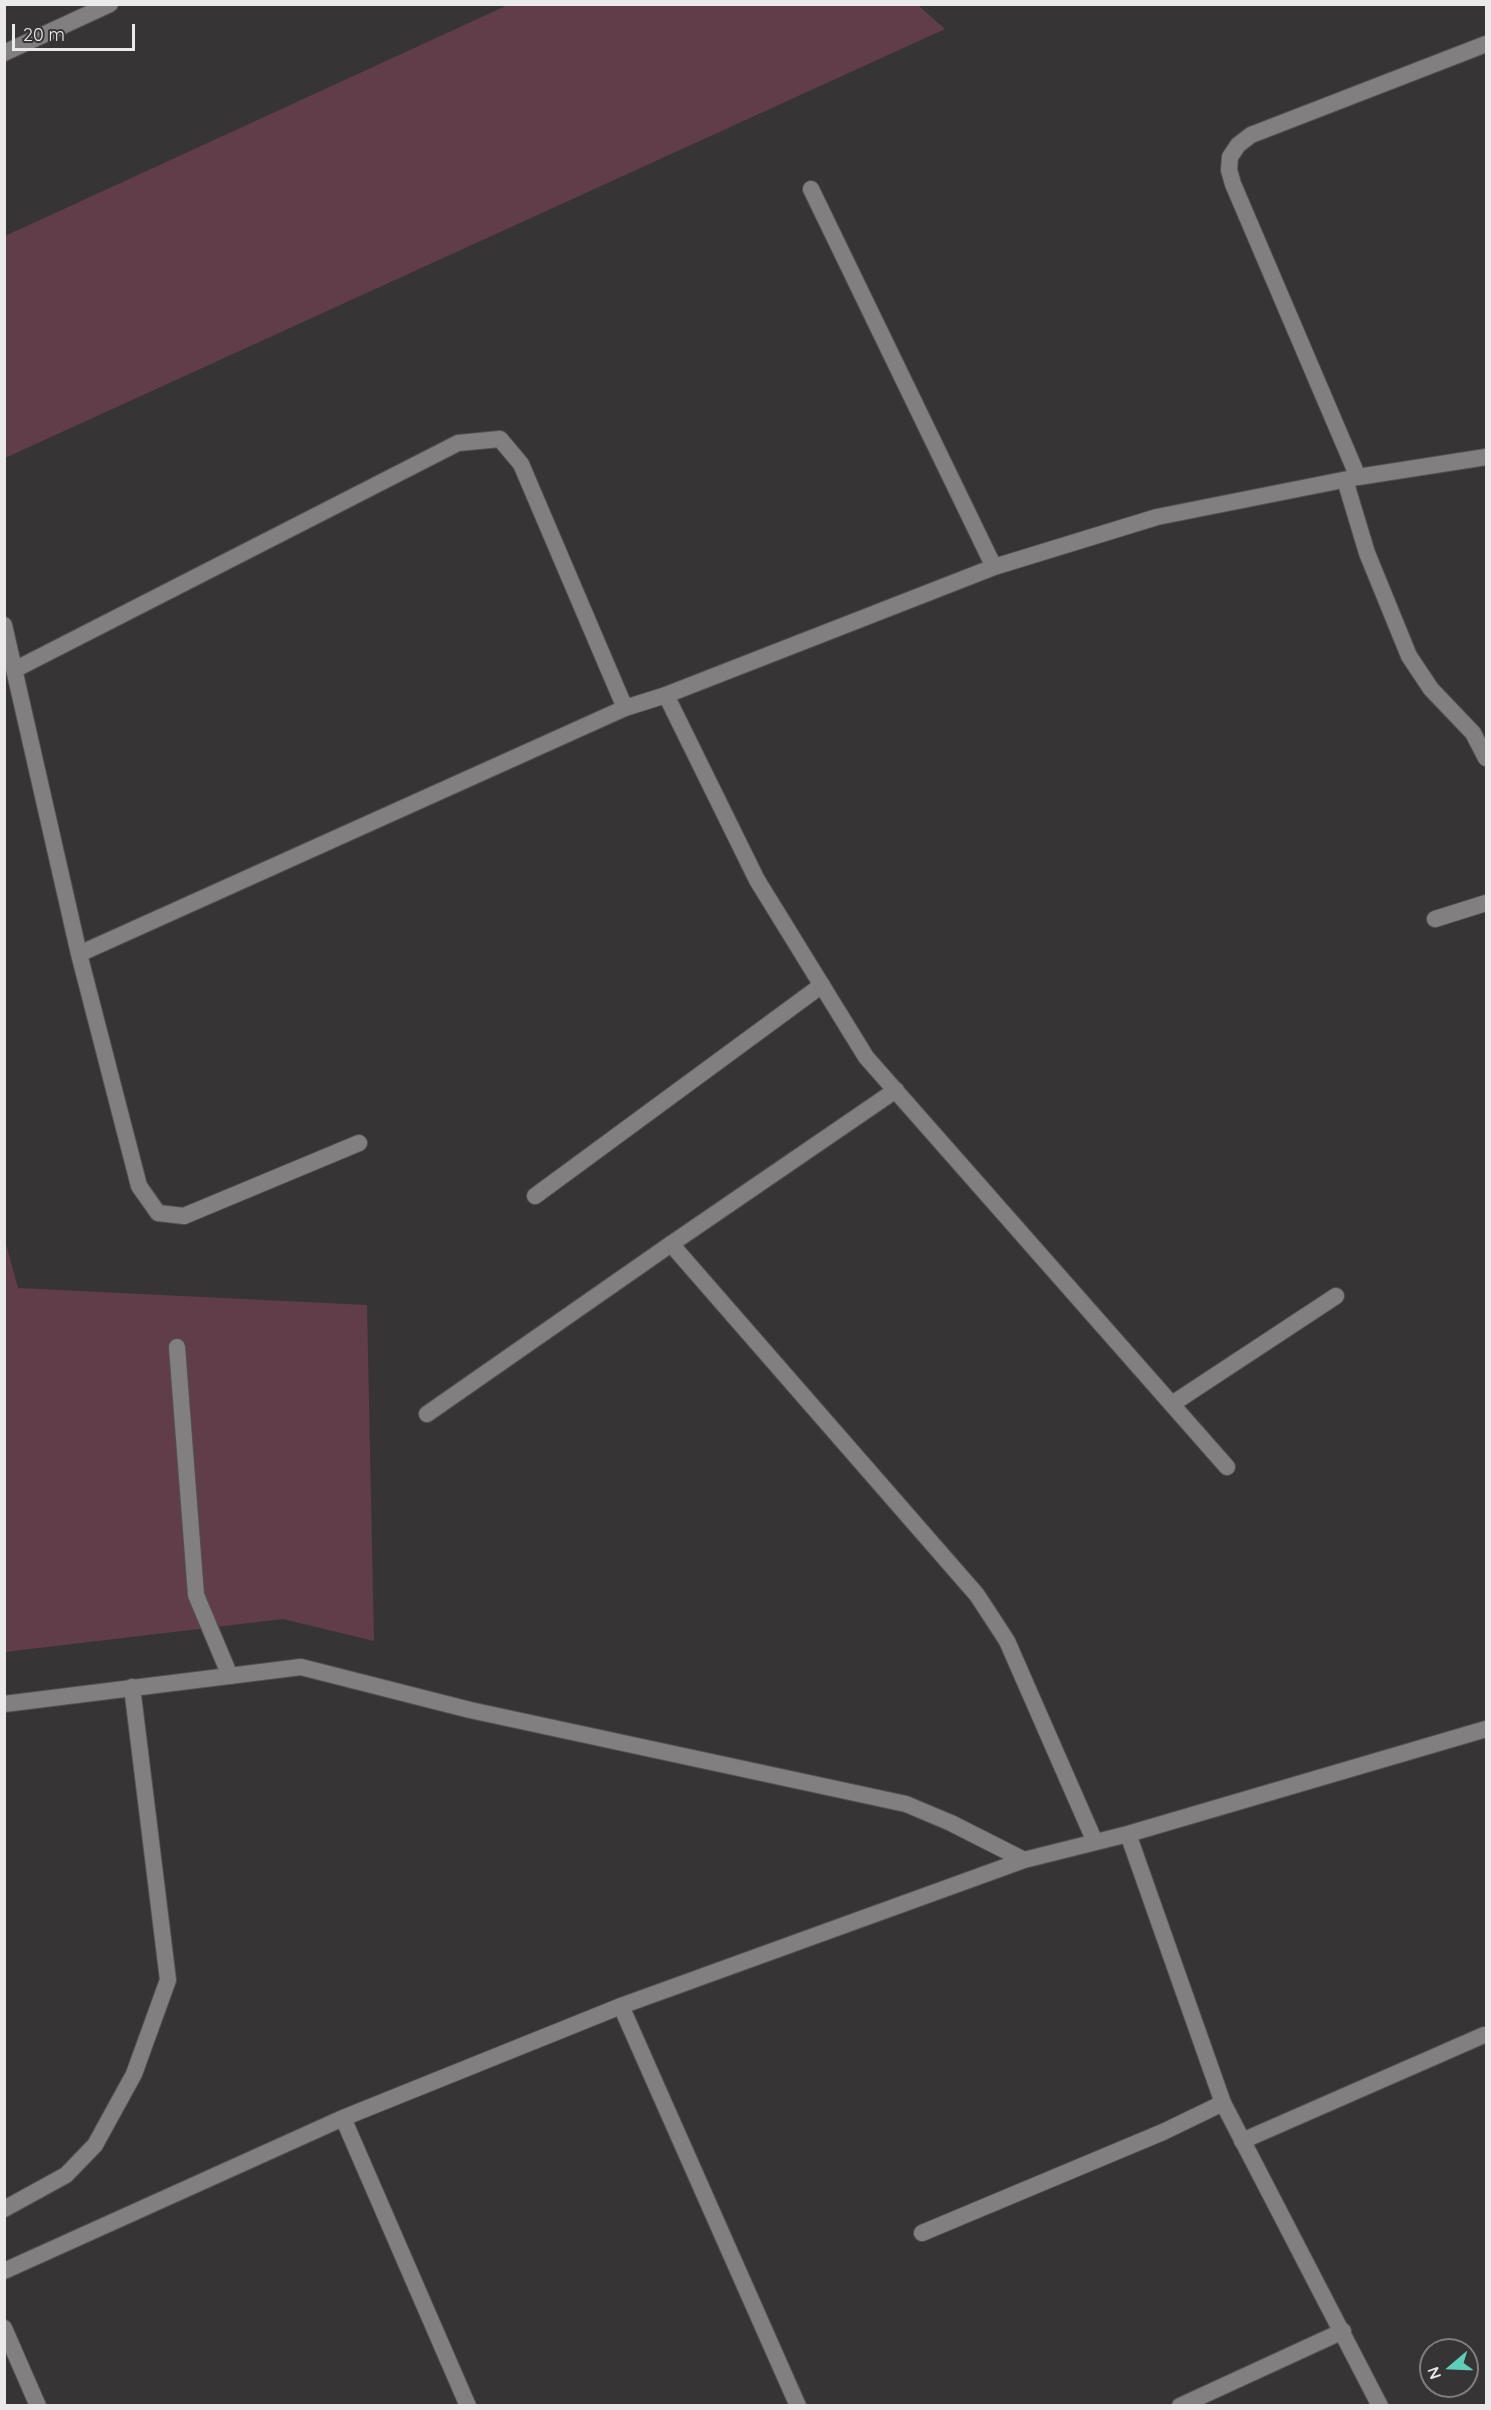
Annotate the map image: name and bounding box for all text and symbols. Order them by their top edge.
scale bar [15,12,138,50]
text: 20 m [23,23,65,46]
north arrow [1419,2338,1479,2398]
text: N [1423,2364,1445,2382]

